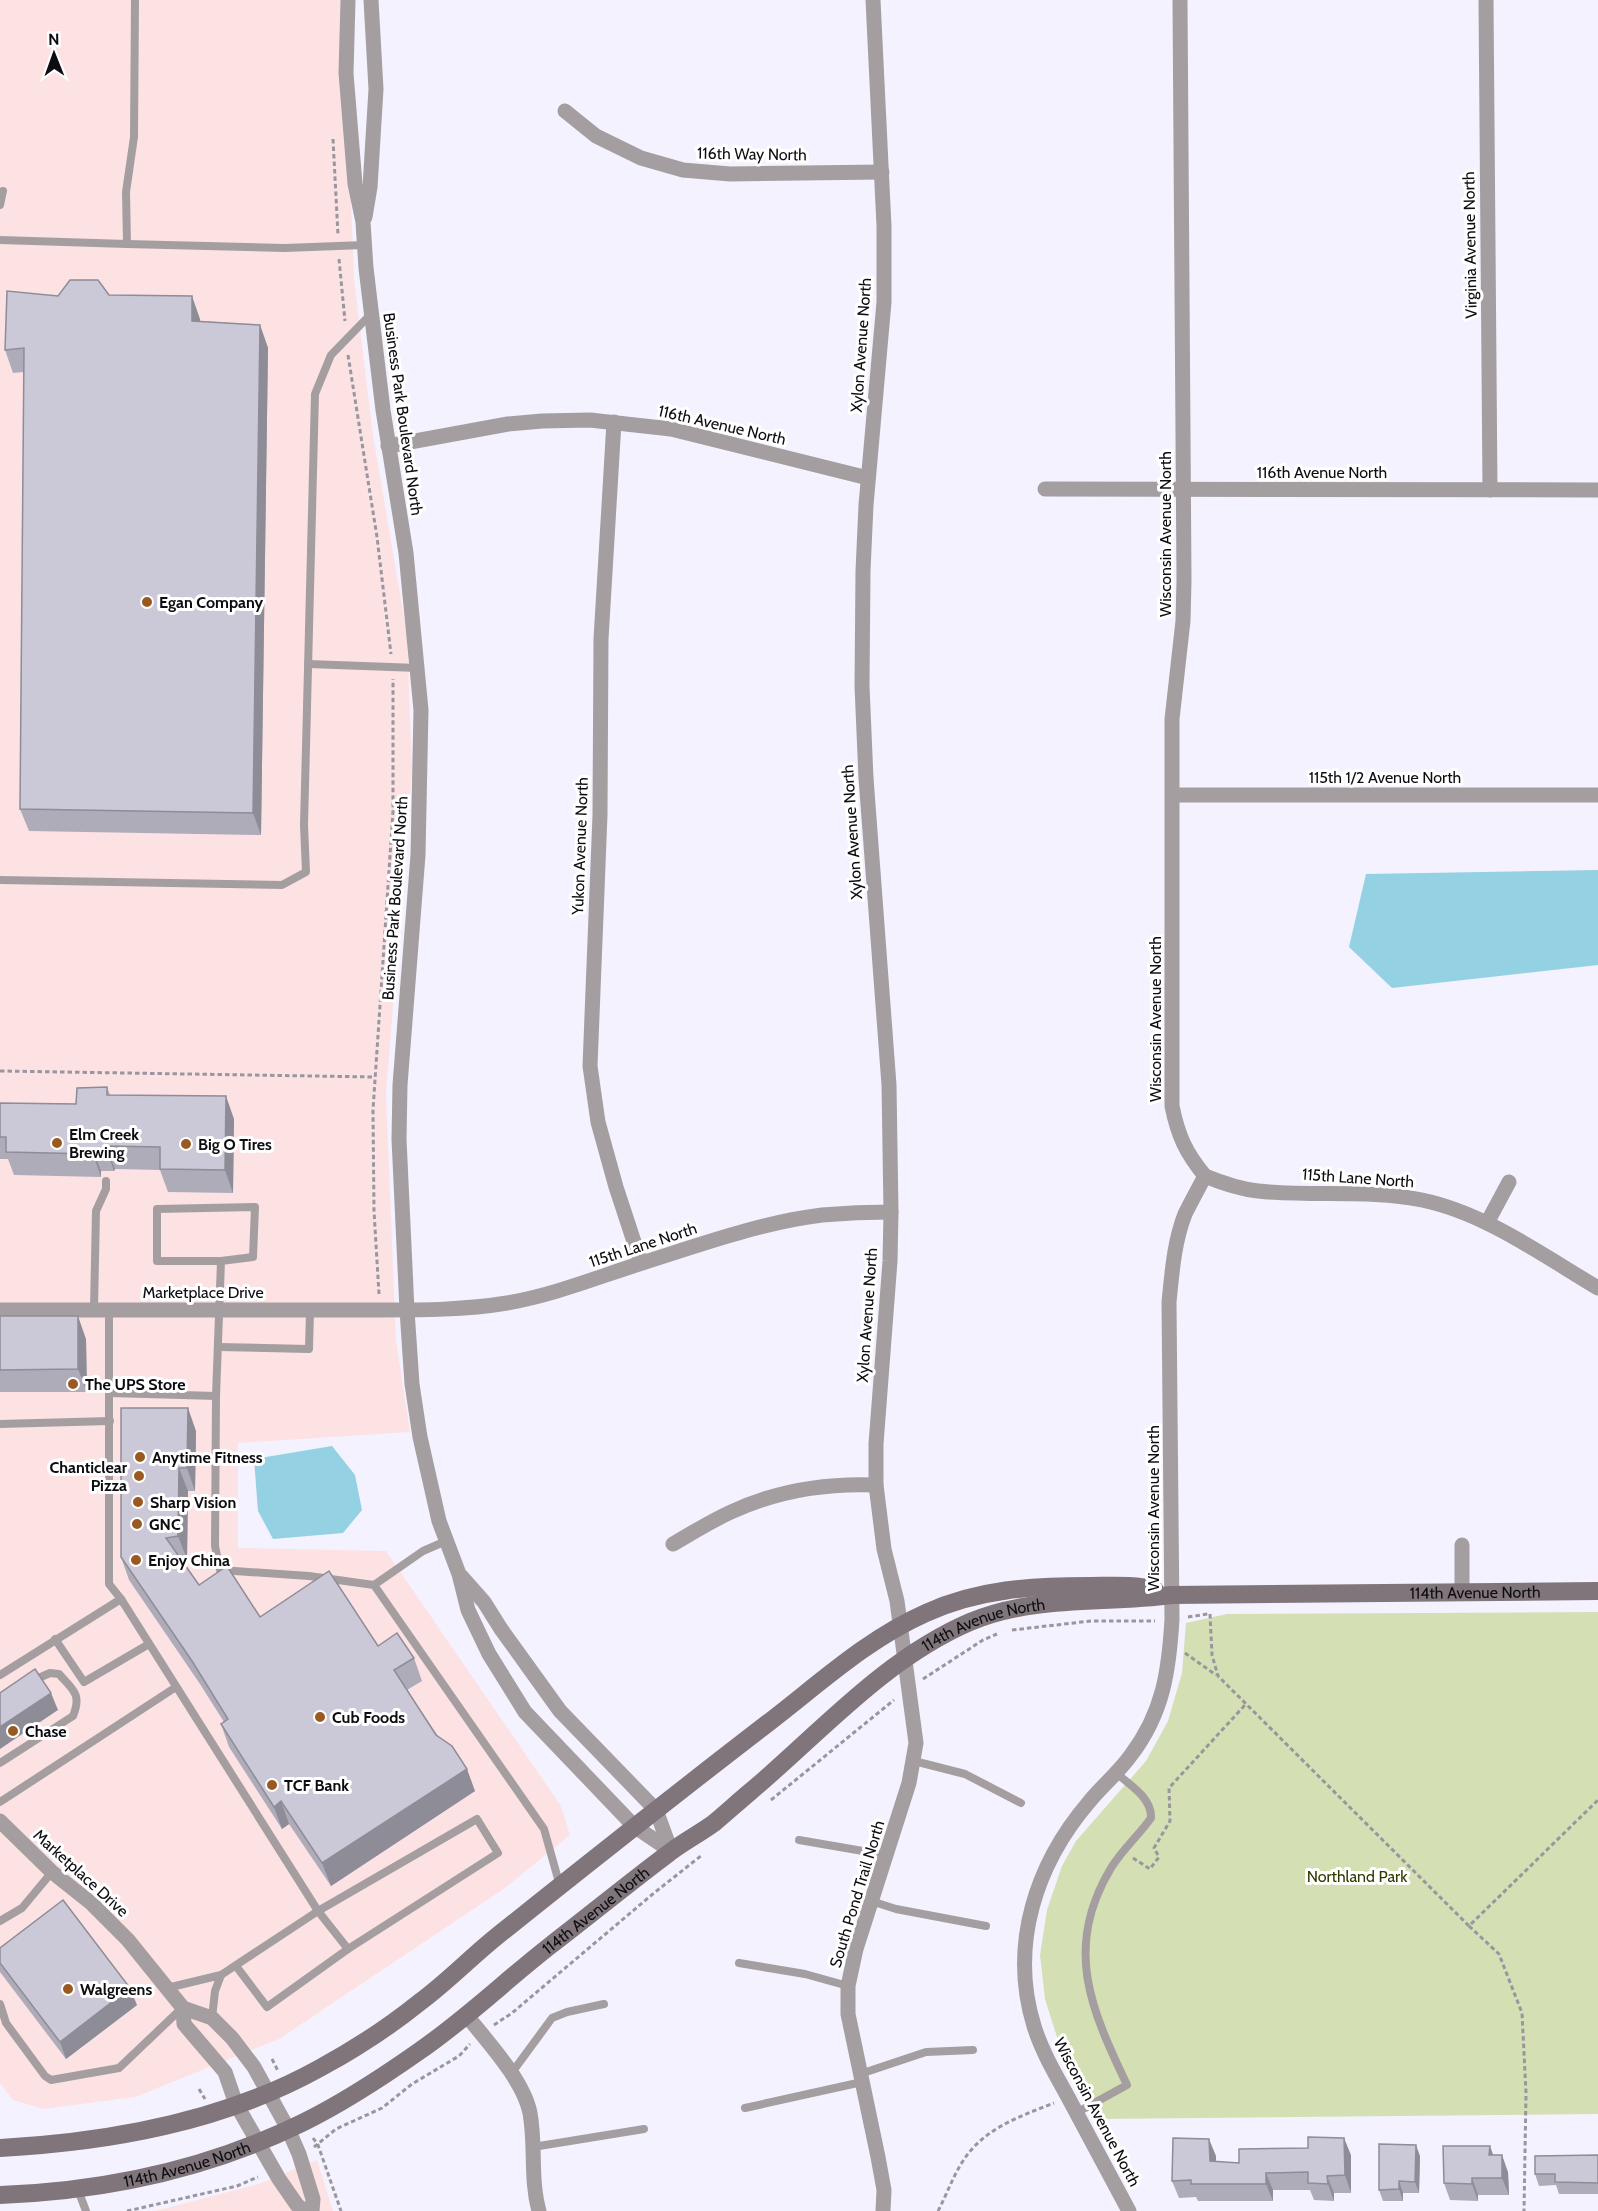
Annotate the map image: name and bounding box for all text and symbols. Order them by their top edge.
north arrow [24,24,84,84]
text: N [48,30,60,49]
street label: 116th Way North [697,144,807,164]
street label: Virginia Avenue North [1459,171,1481,319]
street label: Xylon Avenue North [847,277,875,413]
street label: Business Park Boulevard North [379,311,427,517]
street label: 116th Avenue North [656,401,788,449]
street label: Wisconsin Avenue North [1156,451,1175,617]
street label: 116th Avenue North [1257,463,1387,482]
place label: Egan Company [159,593,264,612]
marker: Egan Company [140,595,154,609]
street label: Xylon Avenue North [838,764,866,900]
street label: 115th 1/2 Avenue North [1309,768,1461,787]
street label: Yukon Avenue North [568,777,592,916]
street label: Business Park Boulevard North [378,795,412,1001]
street label: Wisconsin Avenue North [1146,936,1165,1102]
place label: Elm Creek Brewing [69,1125,139,1162]
place label: Big O Tires [198,1135,272,1154]
marker: Elm Creek Brewing [50,1136,64,1150]
marker: Big O Tires [179,1137,193,1151]
street label: 115th Lane North [1301,1165,1415,1191]
street label: 115th Lane North [587,1219,699,1271]
street label: Xylon Avenue North [853,1247,881,1383]
street label: Marketplace Drive [142,1283,264,1302]
place label: The UPS Store [85,1375,185,1394]
marker: The UPS Store [66,1377,80,1391]
street label: Wisconsin Avenue North [1144,1425,1163,1591]
place label: Anytime Fitness [152,1448,263,1467]
marker: Anytime Fitness [133,1450,147,1464]
place label: Chanticlear Pizza [49,1458,128,1495]
marker: Chanticlear Pizza [132,1469,146,1483]
place label: Sharp Vision [150,1493,236,1512]
marker: Sharp Vision [131,1495,145,1509]
place label: GNC [149,1515,181,1534]
marker: GNC [130,1517,144,1531]
place label: Enjoy China [148,1551,230,1570]
marker: Enjoy China [129,1553,143,1567]
street label: 114th Avenue North [1410,1582,1541,1602]
street label: 114th Avenue North [918,1594,1046,1655]
place label: Cub Foods [332,1708,405,1727]
marker: Cub Foods [313,1710,327,1724]
place label: Chase [25,1722,67,1741]
marker: Chase [6,1724,20,1738]
place label: TCF Bank [284,1776,349,1795]
marker: TCF Bank [265,1778,279,1792]
street label: South Pond Trail North [826,1818,888,1970]
street label: Marketplace Drive [30,1825,132,1921]
street label: 114th Avenue North [538,1862,653,1958]
park label: Northland Park [1307,1867,1408,1886]
place label: Walgreens [80,1980,152,1999]
marker: Walgreens [61,1982,75,1996]
street label: Wisconsin Avenue North [1050,2034,1144,2190]
street label: 114th Avenue North [122,2137,253,2191]

